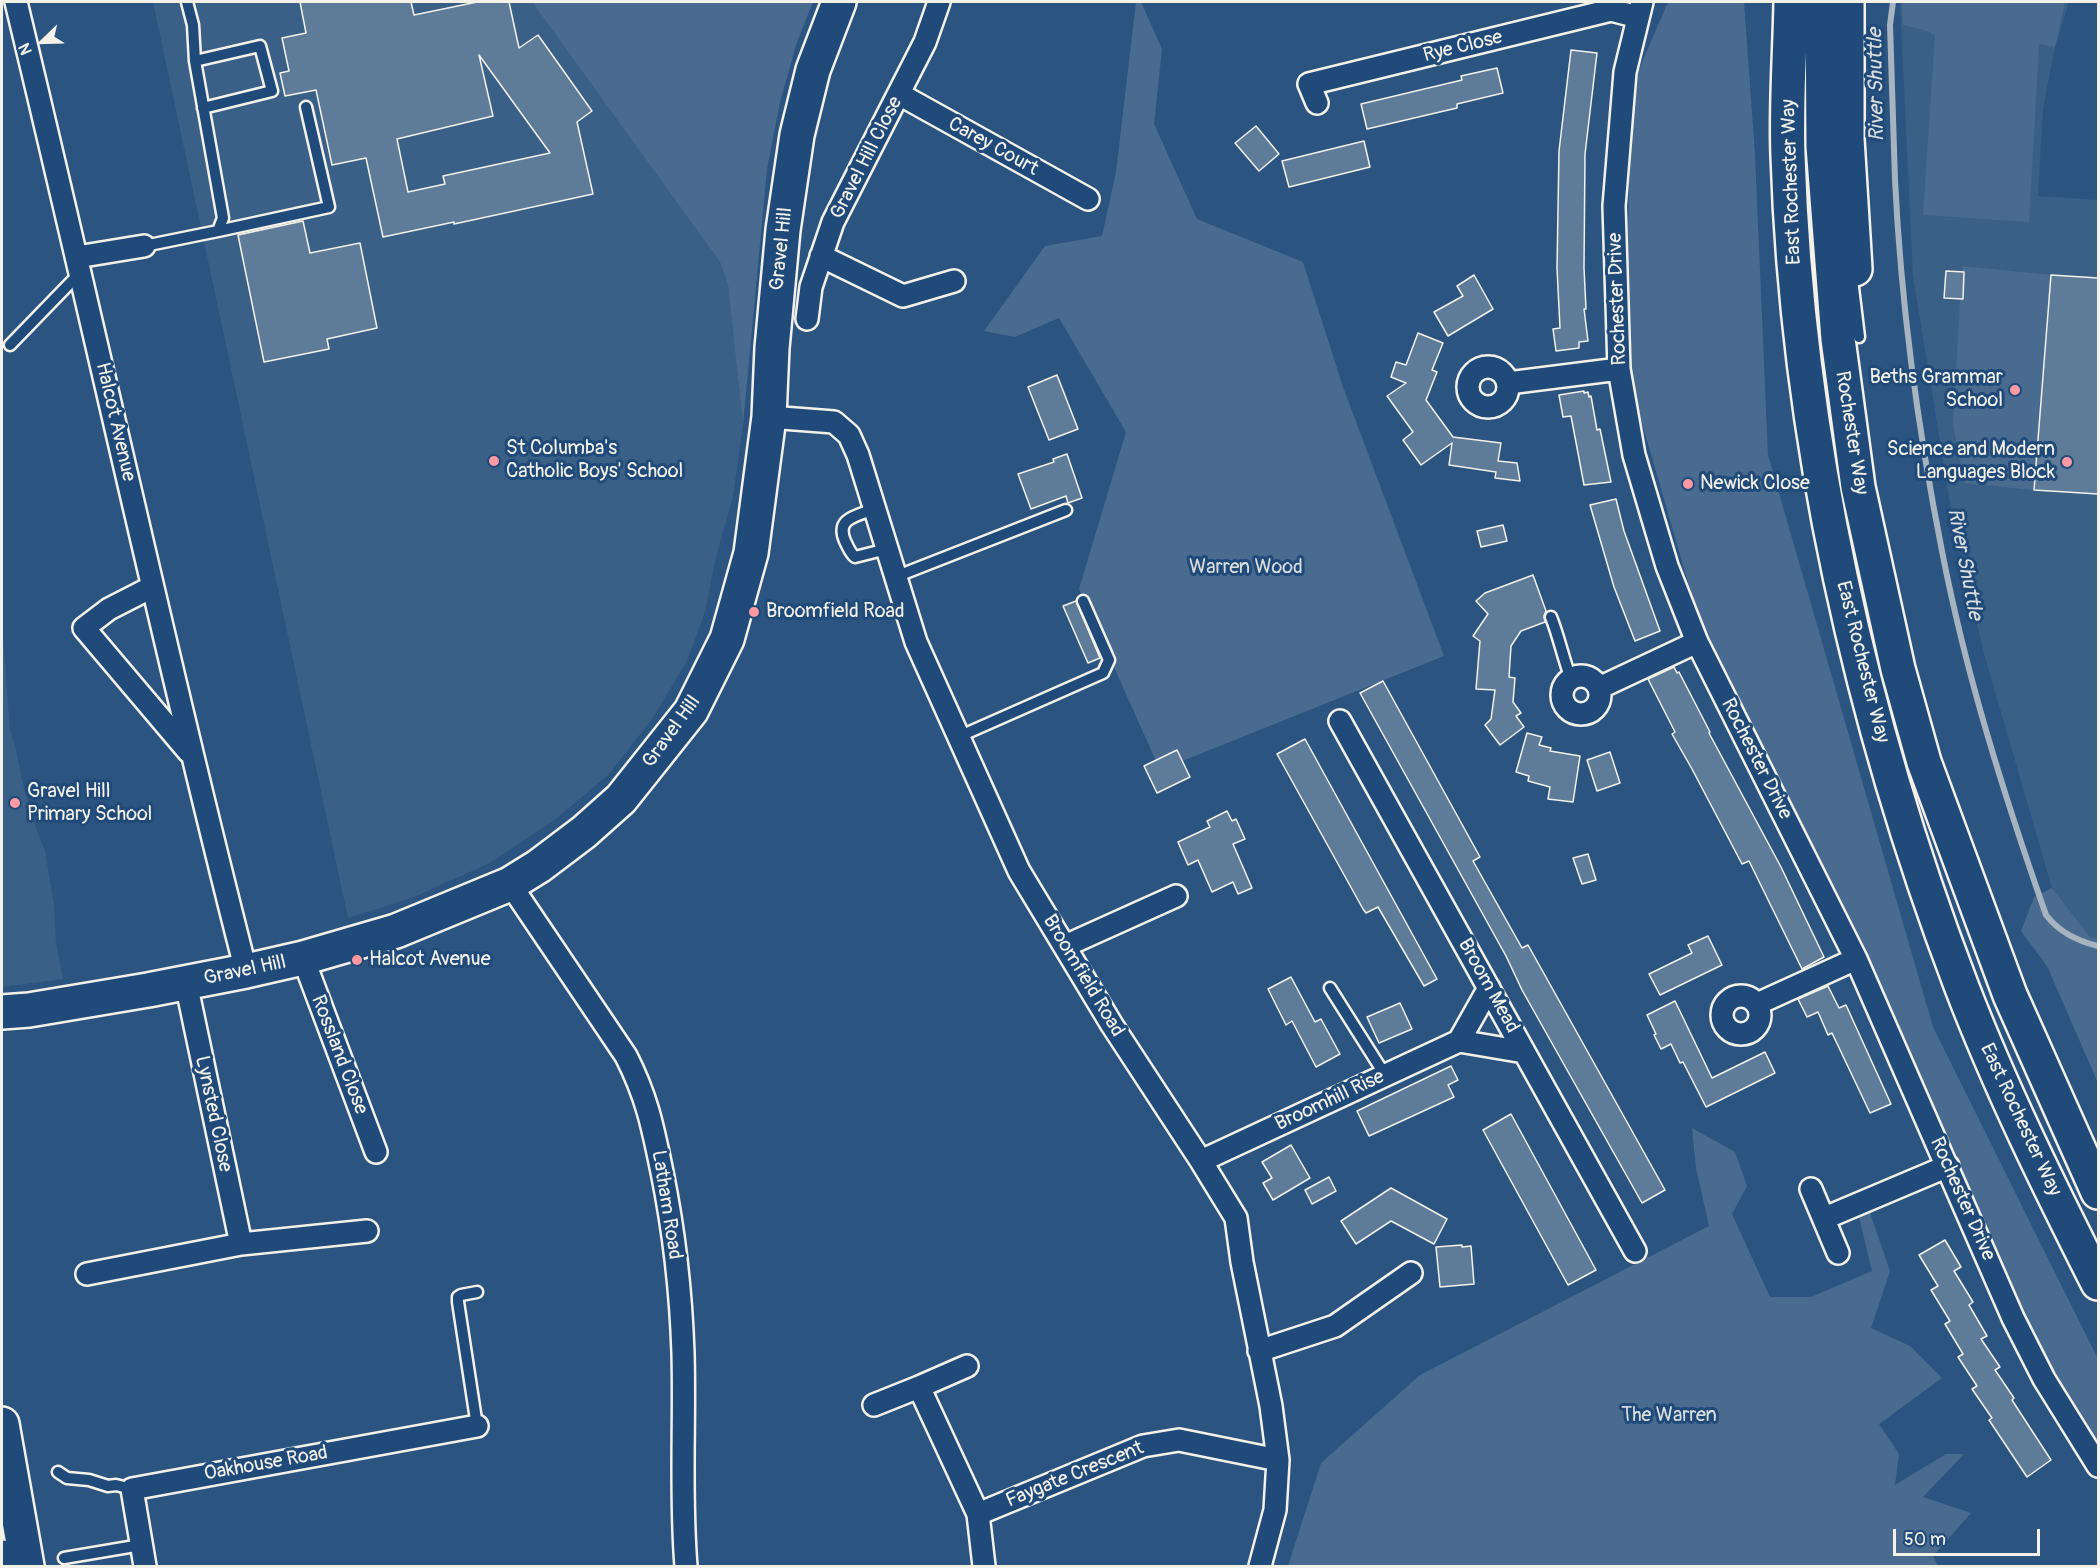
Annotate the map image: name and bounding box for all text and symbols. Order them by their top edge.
north arrow [12,12,72,72]
street label: Rye Close [1421,26,1505,68]
water label: River Shuttle [1863,28,1891,142]
text: N [14,40,37,58]
street label: Gravel Hill Close [826,93,908,223]
street label: East Rochester Way [1777,99,1807,265]
street label: Carey Court [944,112,1042,182]
street label: Gravel Hill [766,206,798,292]
street label: Rochester Drive [1604,232,1632,366]
street label: Halcot Avenue [90,360,140,484]
place label: Beths Grammar School [1869,366,2003,413]
street label: Rochester Way [1829,369,1873,497]
marker: Beths Grammar School [2008,383,2022,397]
place label: St Columba's Catholic Boys' School [506,437,683,484]
place label: Science and Modern Languages Block [1887,438,2055,485]
marker: St Columba's Catholic Boys' School [487,454,501,468]
marker: Science and Modern Languages Block [2060,455,2074,469]
place label: Newick Close [1700,472,1810,496]
marker: Newick Close [1681,477,1695,491]
water label: River Shuttle [1941,506,1987,622]
park label: Warren Wood [1189,556,1303,580]
street label: East Rochester Way [1830,579,1894,745]
place label: Broomfield Road [766,600,905,624]
marker: Broomfield Road [747,605,761,619]
street label: Gravel Hill [638,691,706,773]
street label: Rochester Drive [1715,694,1797,824]
place label: Gravel Hill Primary School [27,780,152,827]
marker: Gravel Hill Primary School [8,796,22,810]
street label: Broomfield Road [1037,910,1129,1042]
street label: Broom Mead [1452,935,1524,1037]
place label: Halcot Avenue [369,948,490,972]
street label: Gravel Hill [202,951,288,991]
marker: Halcot Avenue [350,953,364,967]
street label: Rossland Close [305,992,373,1118]
street label: East Rochester Way [1974,1040,2066,1200]
street label: Lynsted Close [189,1054,237,1174]
street label: Broomhill Rise [1272,1065,1388,1137]
street label: Rochester Drive [1924,1133,2000,1265]
street label: Latham Road [646,1149,686,1261]
park label: The Warren [1621,1404,1717,1428]
street label: Faygate Crescent [1003,1436,1147,1514]
street label: Oakhouse Road [202,1441,330,1487]
scale bar [1896,1517,2043,1555]
text: 50 m [1904,1528,1946,1551]

